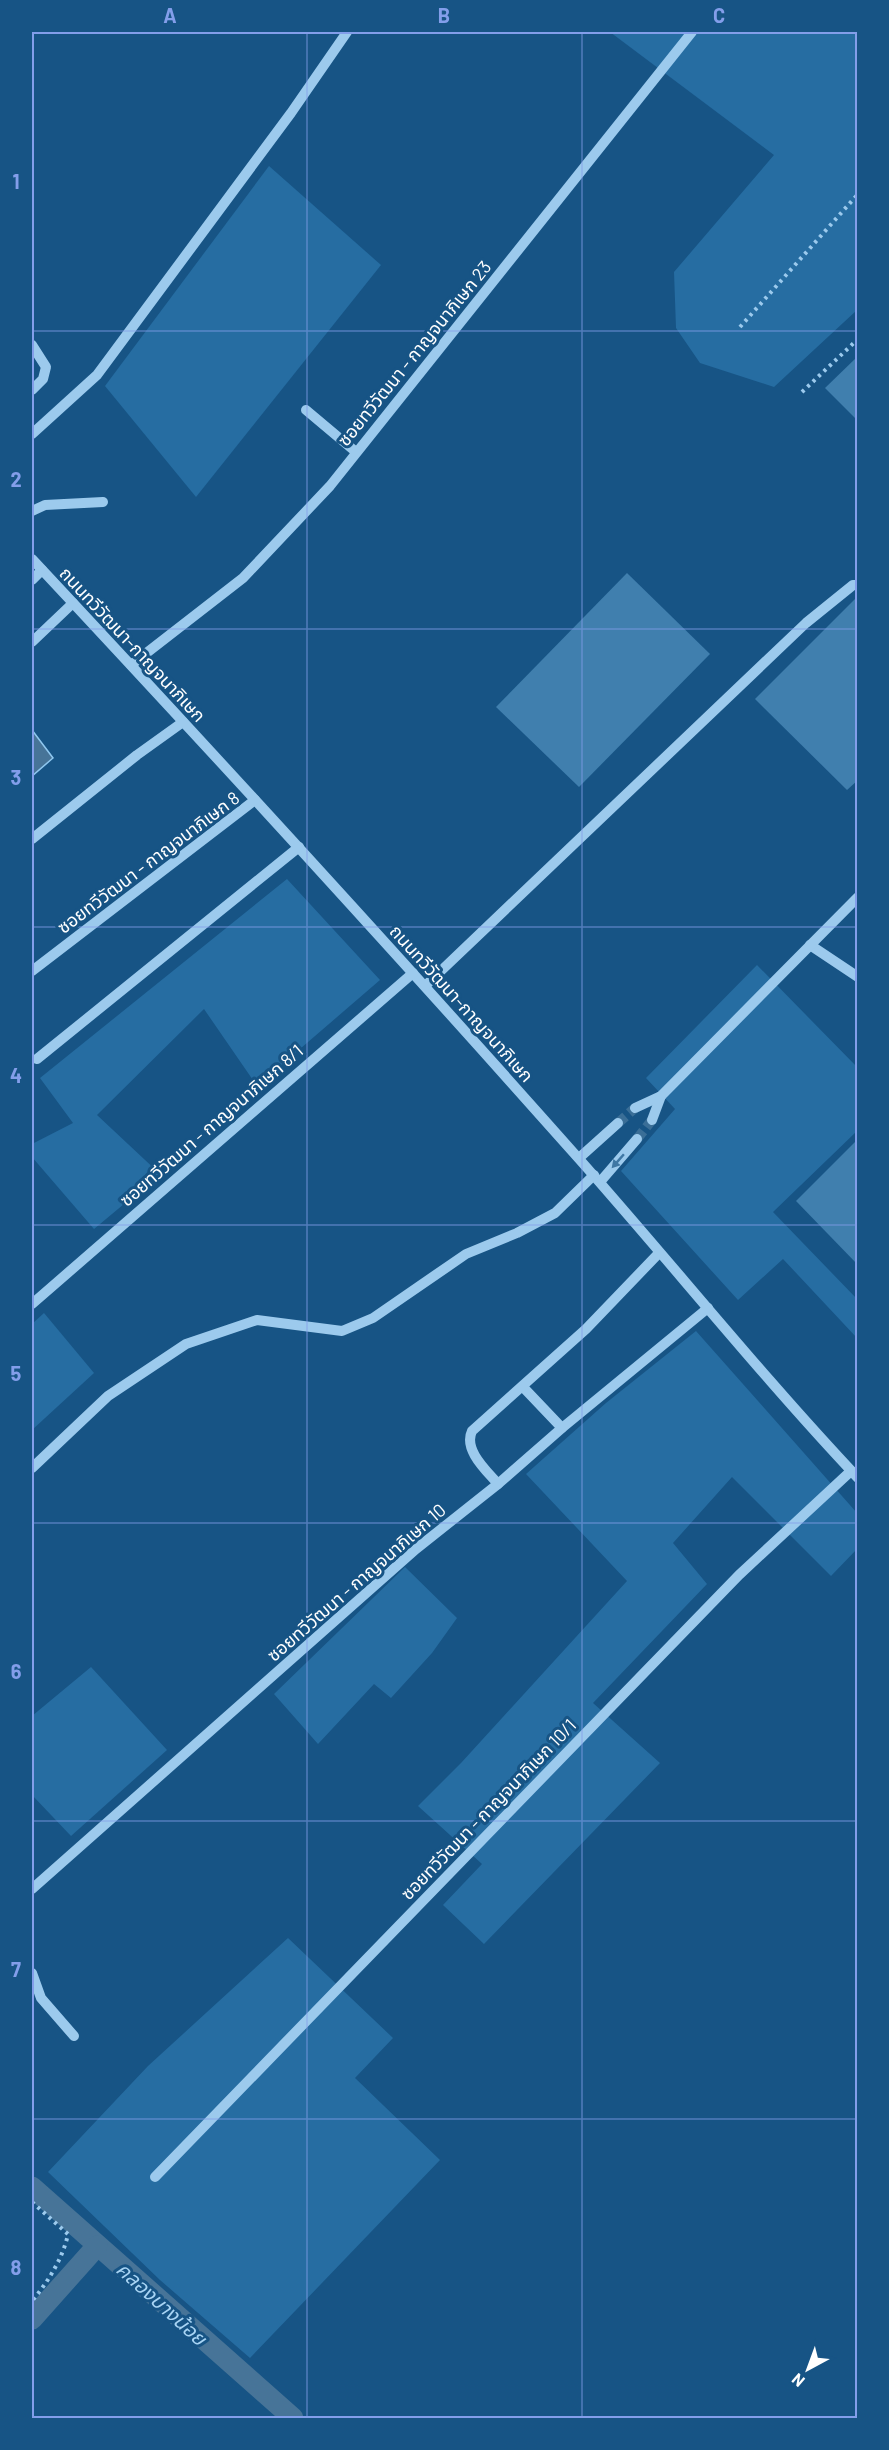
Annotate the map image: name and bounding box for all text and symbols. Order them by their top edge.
text: A [163,3,177,27]
text: B [438,3,450,27]
text: C [713,3,725,27]
text: 1 [12,169,20,193]
street label: ซอยทวีวัฒนา - กาญจนาภิเษก 23 [333,256,495,450]
text: 2 [10,467,22,491]
street label: ถนนทวีวัฒนา-กาญจนาภิเษก [55,562,211,726]
text: 3 [11,765,21,789]
street label: ซอยทวีวัฒนา - กาญจนาภิเษก 8 [53,786,243,938]
street label: ถนนทวีวัฒนา-กาญจนาภิเษก [386,920,538,1086]
street label: ซอยทวีวัฒนา - กาญจนาภิเษก 8/1 [115,1039,307,1211]
text: 4 [10,1063,22,1087]
one-way arrow [612,1153,625,1169]
text: 5 [11,1361,22,1385]
street label: ซอยทวีวัฒนา - กาญจนาภิเษก 10 [262,1498,450,1666]
text: 6 [11,1659,22,1683]
street label: ซอยทวีวัฒนา - กาญจนาภิเษก 10/1 [396,1714,580,1904]
text: 7 [11,1957,21,1981]
text: 8 [11,2255,22,2279]
water label: คลองบางน้อย [112,2256,213,2351]
north arrow [778,2339,838,2399]
text: N [788,2370,808,2391]

